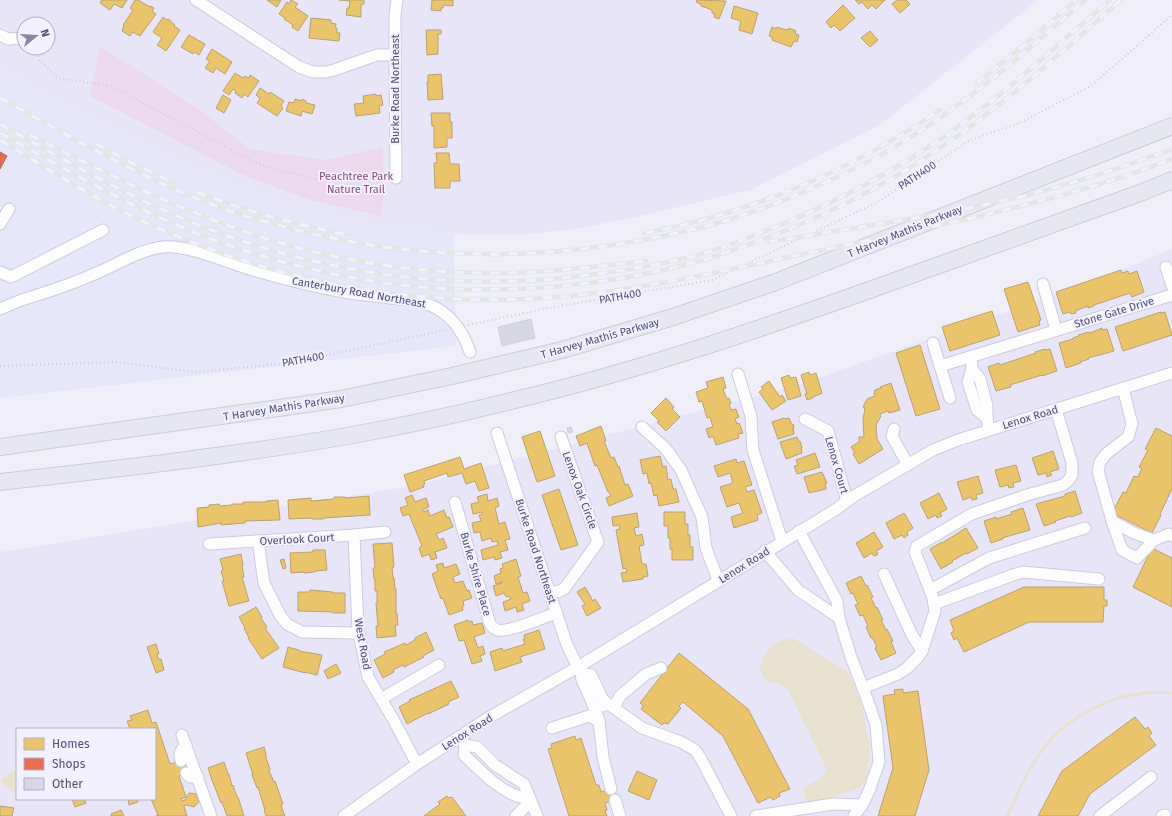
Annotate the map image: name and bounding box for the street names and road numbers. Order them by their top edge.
street label: Burke Road Northeast [389,34,402,144]
street label: PATH400 [896,158,939,193]
street label: T Harvey Mathis Parkway [846,202,965,260]
street label: Canterbury Road Northeast [291,274,427,311]
street label: PATH400 [598,286,642,307]
street label: Stone Gate Drive [1073,294,1156,331]
street label: T Harvey Mathis Parkway [539,315,661,362]
street label: PATH400 [281,349,325,370]
street label: T Harvey Mathis Parkway [222,391,346,424]
street label: Lenox Road [1001,403,1060,432]
street label: Lenox Court [822,435,851,495]
street label: Lenox Oak Circle [559,449,600,531]
street label: Burke Road Northeast [512,497,559,605]
street label: Overlook Court [259,531,335,548]
street label: Burke Shire Place [457,531,494,618]
street label: Lenox Road [716,545,772,586]
street label: West Road [352,617,373,671]
street label: Lenox Road [439,712,495,753]

